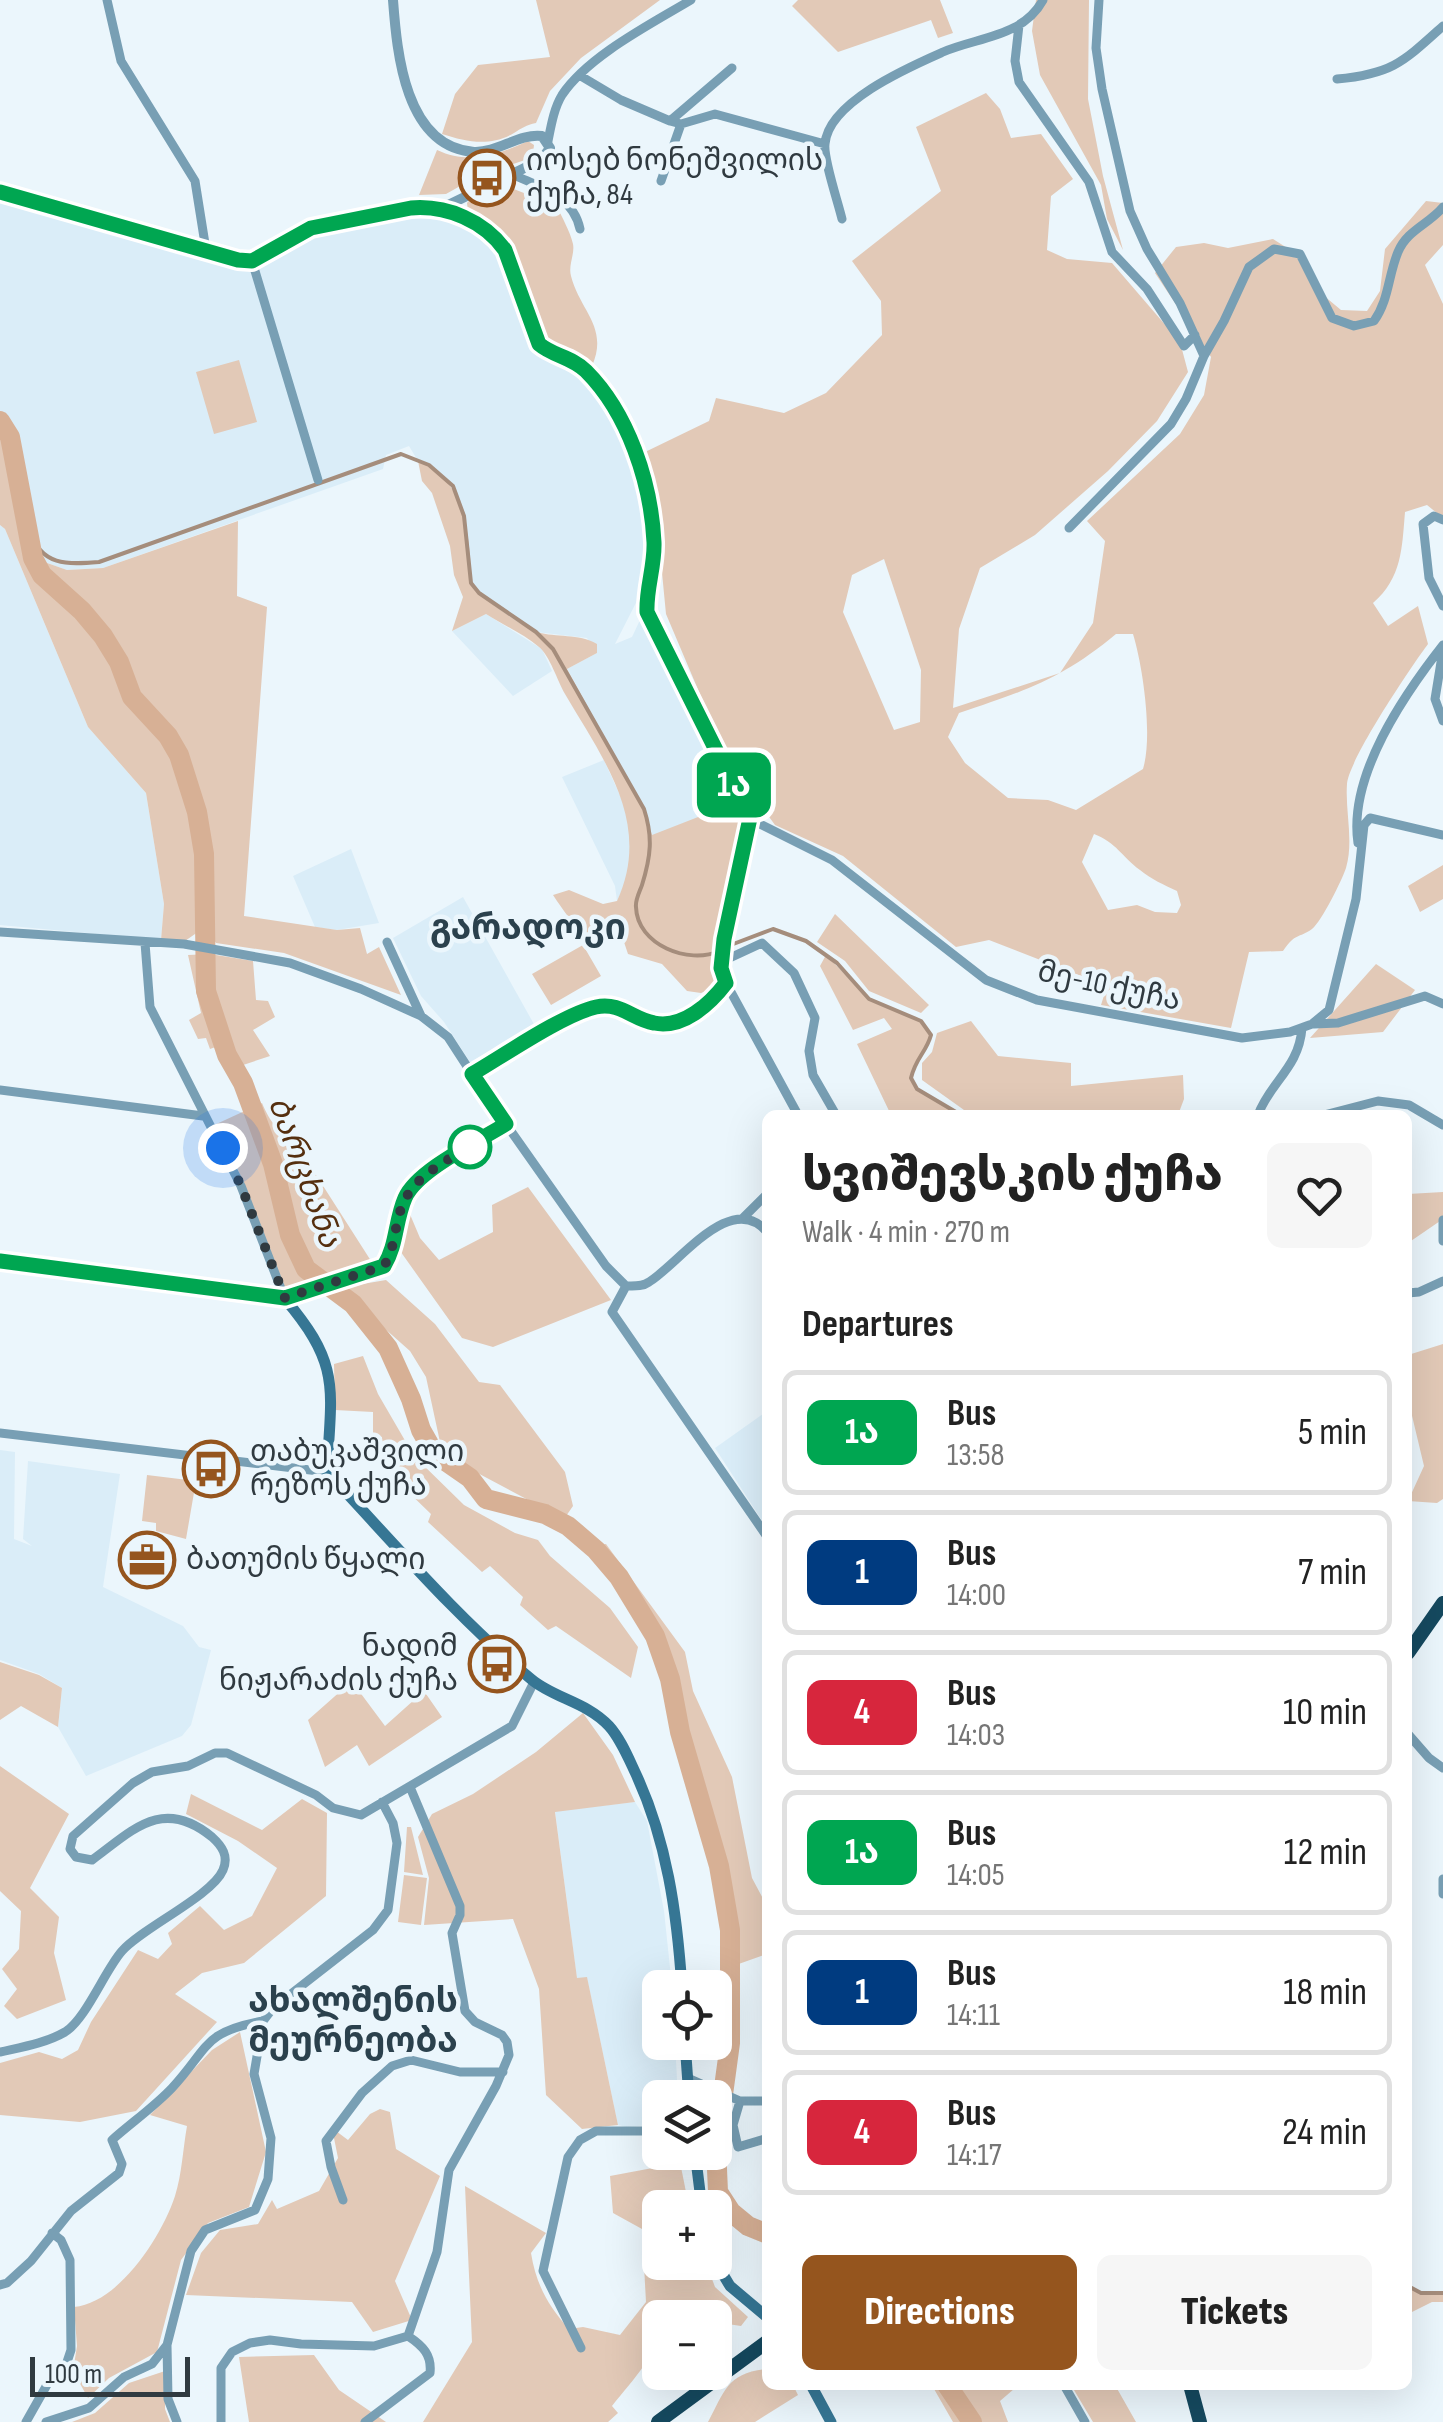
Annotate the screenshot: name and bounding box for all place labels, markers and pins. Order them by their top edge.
place label: იოსებ ნონეშვილის ქუჩა, 84 [526,143,823,213]
bus stop icon: იოსებ ნონეშვილის ქუჩა, 84 [457,148,517,208]
unlabelled marker [449,1126,491,1168]
place label: თაბუკაშვილი რეზოს ქუჩა [250,1434,464,1504]
bus stop icon: თაბუკაშვილი რეზოს ქუჩა [181,1439,241,1499]
office icon: ბათუმის წყალი [117,1530,177,1590]
place label: ბათუმის წყალი [186,1542,426,1578]
place label: ნადიმ ნიჟარაძის ქუჩა [219,1629,458,1699]
bus stop icon: ნადიმ ნიჟარაძის ქუჩა [467,1634,527,1694]

